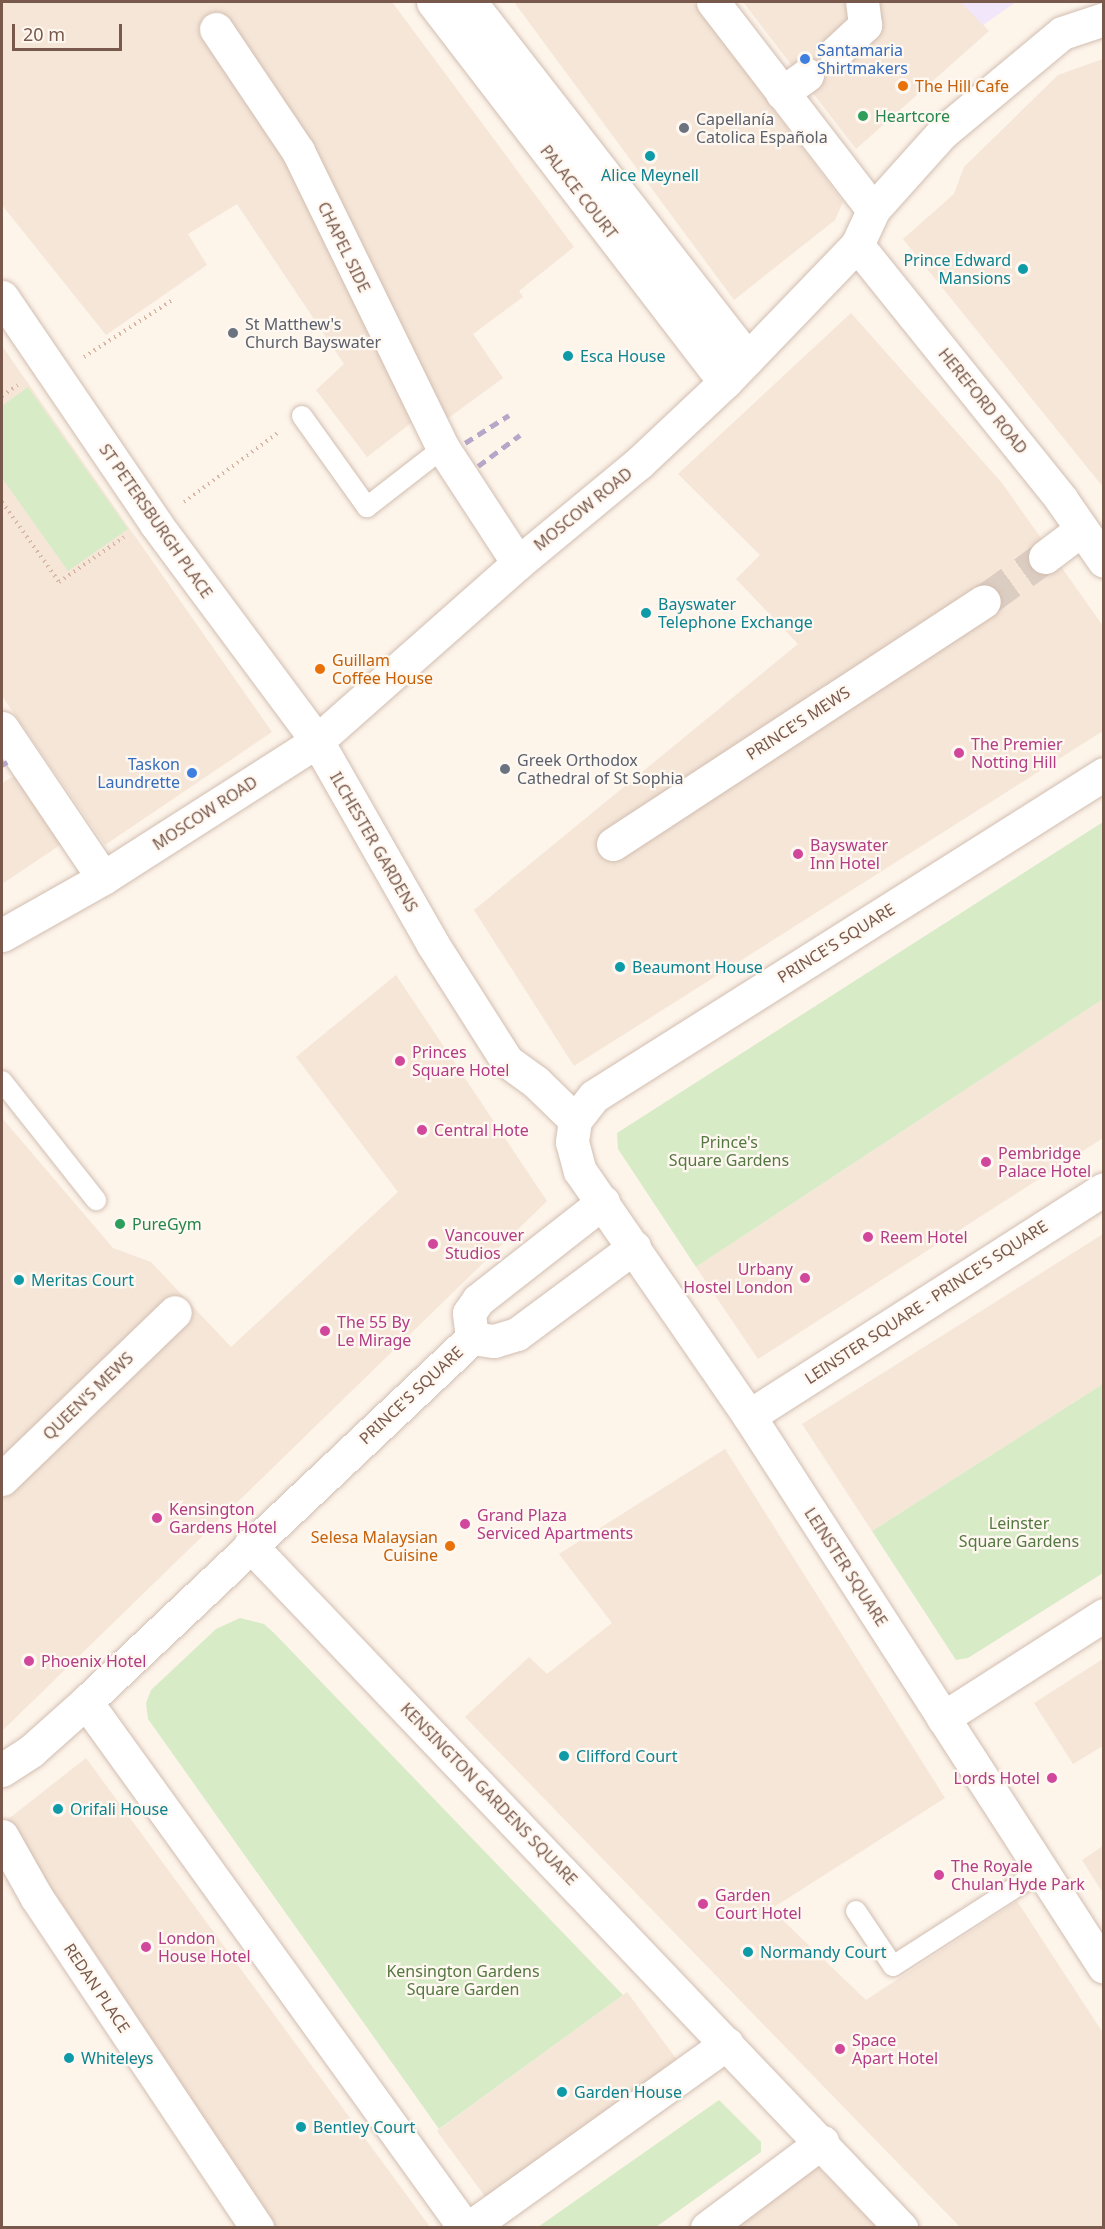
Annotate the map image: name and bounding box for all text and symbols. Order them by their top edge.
scale bar [15,12,124,50]
text: 20 m [23,22,65,46]
place label: Santamaria Shirtmakers [817,40,908,78]
marker: Santamaria Shirtmakers [798,52,812,66]
place label: The Hill Cafe [915,76,1009,96]
marker: The Hill Cafe [896,79,910,93]
place label: Heartcore [875,106,950,126]
place label: Capellanía Catolica Española [696,109,828,147]
marker: Heartcore [856,109,870,123]
marker: Capellanía Catolica Española [677,121,691,135]
street label: PALACE COURT [537,141,621,243]
marker: Alice Meynell [643,149,657,163]
place label: Alice Meynell [601,165,699,185]
street label: CHAPEL SIDE [314,199,374,295]
place label: Prince Edward Mansions [903,250,1011,288]
marker: Prince Edward Mansions [1016,262,1030,276]
place label: St Matthew's Church Bayswater [245,314,381,352]
marker: St Matthew's Church Bayswater [226,326,240,340]
street label: HEREFORD ROAD [935,344,1031,458]
place label: Esca House [580,346,665,366]
marker: Esca House [561,349,575,363]
street label: ST PETERSBURGH PLACE [95,440,217,602]
street label: MOSCOW ROAD [530,463,636,555]
place label: Bayswater Telephone Exchange [658,594,813,632]
marker: Bayswater Telephone Exchange [639,606,653,620]
place label: Guillam Coffee House [332,650,433,688]
marker: Guillam Coffee House [313,662,327,676]
street label: PRINCE'S MEWS [743,682,853,764]
place label: The Premier Notting Hill [971,734,1063,772]
marker: The Premier Notting Hill [952,746,966,760]
place label: Greek Orthodox Cathedral of St Sophia [517,750,684,788]
place label: Taskon Laundrette [97,754,180,792]
marker: Greek Orthodox Cathedral of St Sophia [498,762,512,776]
marker: Taskon Laundrette [185,766,199,780]
street label: ILCHESTER GARDENS [326,769,422,915]
street label: MOSCOW ROAD [149,772,261,854]
place label: Bayswater Inn Hotel [810,835,888,873]
marker: Bayswater Inn Hotel [791,847,805,861]
street label: PRINCE'S SQUARE [774,899,898,987]
place label: Beaumont House [632,957,763,977]
marker: Beaumont House [613,960,627,974]
place label: Princes Square Hotel [412,1042,509,1080]
marker: Princes Square Hotel [393,1054,407,1068]
place label: Central Hote [434,1120,529,1140]
marker: Central Hote [415,1123,429,1137]
park label: Prince's Square Gardens [669,1132,789,1170]
place label: Pembridge Palace Hotel [998,1143,1091,1181]
marker: Pembridge Palace Hotel [979,1155,993,1169]
place label: PureGym [132,1214,202,1234]
street label: LEINSTER SQUARE - PRINCE'S SQUARE [801,1216,1051,1388]
marker: PureGym [113,1217,127,1231]
place label: Vancouver Studios [445,1225,524,1263]
place label: Reem Hotel [880,1227,968,1247]
marker: Reem Hotel [861,1230,875,1244]
marker: Vancouver Studios [426,1237,440,1251]
place label: Urbany Hostel London [683,1259,793,1297]
place label: Meritas Court [31,1270,134,1290]
marker: Urbany Hostel London [798,1271,812,1285]
marker: Meritas Court [12,1273,26,1287]
place label: The 55 By Le Mirage [337,1312,411,1350]
marker: The 55 By Le Mirage [318,1324,332,1338]
street label: PRINCE'S SQUARE [355,1342,467,1448]
street label: QUEEN'S MEWS [39,1348,137,1444]
place label: Kensington Gardens Hotel [169,1499,277,1537]
street label: LEINSTER SQUARE [801,1504,891,1630]
place label: Grand Plaza Serviced Apartments [477,1505,633,1543]
marker: Kensington Gardens Hotel [150,1511,164,1525]
park label: Leinster Square Gardens [959,1513,1079,1551]
marker: Grand Plaza Serviced Apartments [458,1517,472,1531]
place label: Selesa Malaysian Cuisine [311,1527,438,1565]
marker: Selesa Malaysian Cuisine [443,1539,457,1553]
place label: Phoenix Hotel [41,1651,146,1671]
marker: Phoenix Hotel [22,1654,36,1668]
street label: KENSINGTON GARDENS SQUARE [397,1699,581,1889]
place label: Clifford Court [576,1746,677,1766]
marker: Clifford Court [557,1749,571,1763]
place label: Lords Hotel [954,1768,1040,1788]
marker: Lords Hotel [1045,1771,1059,1785]
place label: Orifali House [70,1799,168,1819]
marker: Orifali House [51,1802,65,1816]
place label: The Royale Chulan Hyde Park [951,1856,1085,1894]
marker: The Royale Chulan Hyde Park [932,1868,946,1882]
place label: Garden Court Hotel [715,1885,802,1923]
marker: Garden Court Hotel [696,1897,710,1911]
place label: London House Hotel [158,1928,251,1966]
street label: REDAN PLACE [60,1940,134,2036]
marker: London House Hotel [139,1940,153,1954]
place label: Normandy Court [760,1942,886,1962]
marker: Normandy Court [741,1945,755,1959]
park label: Kensington Gardens Square Garden [386,1961,540,1999]
place label: Space Apart Hotel [852,2030,938,2068]
marker: Space Apart Hotel [833,2042,847,2056]
place label: Whiteleys [81,2048,153,2068]
marker: Whiteleys [62,2051,76,2065]
place label: Garden House [574,2082,682,2102]
marker: Garden House [555,2085,569,2099]
place label: Bentley Court [313,2117,415,2137]
marker: Bentley Court [294,2120,308,2134]

